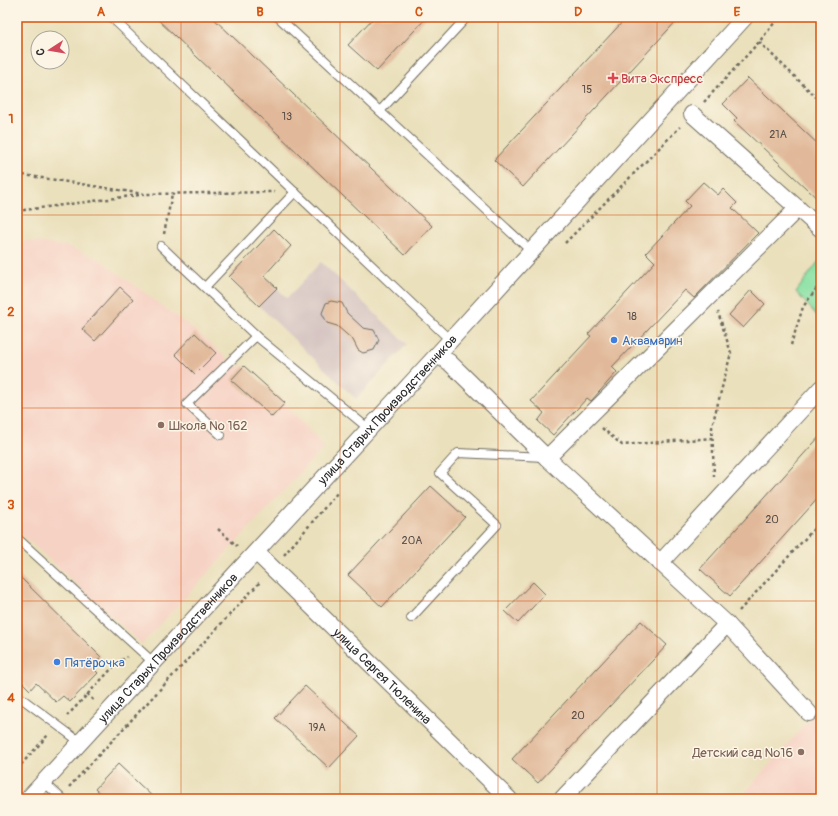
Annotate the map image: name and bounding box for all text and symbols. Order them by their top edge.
text: A [97,4,106,20]
text: B [256,4,264,20]
text: C [415,4,423,20]
text: D [574,4,582,20]
text: E [734,4,741,20]
north arrow [30,30,70,70]
text: С [34,47,48,57]
place label: Вита Экспресс [621,71,703,87]
marker: Вита Экспресс [608,73,618,83]
house number: 15 [582,83,592,96]
house number: 13 [282,110,292,123]
text: 1 [8,111,14,127]
house number: 21А [769,128,787,141]
text: 2 [7,304,15,320]
house number: 18 [627,310,637,323]
street label: улица Старых Производственников [314,331,461,489]
place label: Аквамарин [622,333,683,349]
marker: Аквамарин [609,335,619,345]
place label: Школа № 162 [169,418,248,434]
marker: Школа № 162 [156,420,166,430]
text: 3 [7,497,15,513]
house number: 20 [765,513,779,526]
house number: 20А [402,534,422,547]
street label: улица Старых Производственников [95,570,241,727]
street label: улица Сергея Тюленина [329,624,434,728]
place label: Пятёрочка [65,655,125,671]
marker: Пятёрочка [52,657,62,667]
text: 4 [7,690,15,706]
house number: 20 [571,709,585,722]
house number: 19А [308,721,326,734]
place label: Детский сад №16 [691,745,793,761]
marker: Детский сад №16 [796,747,806,757]

